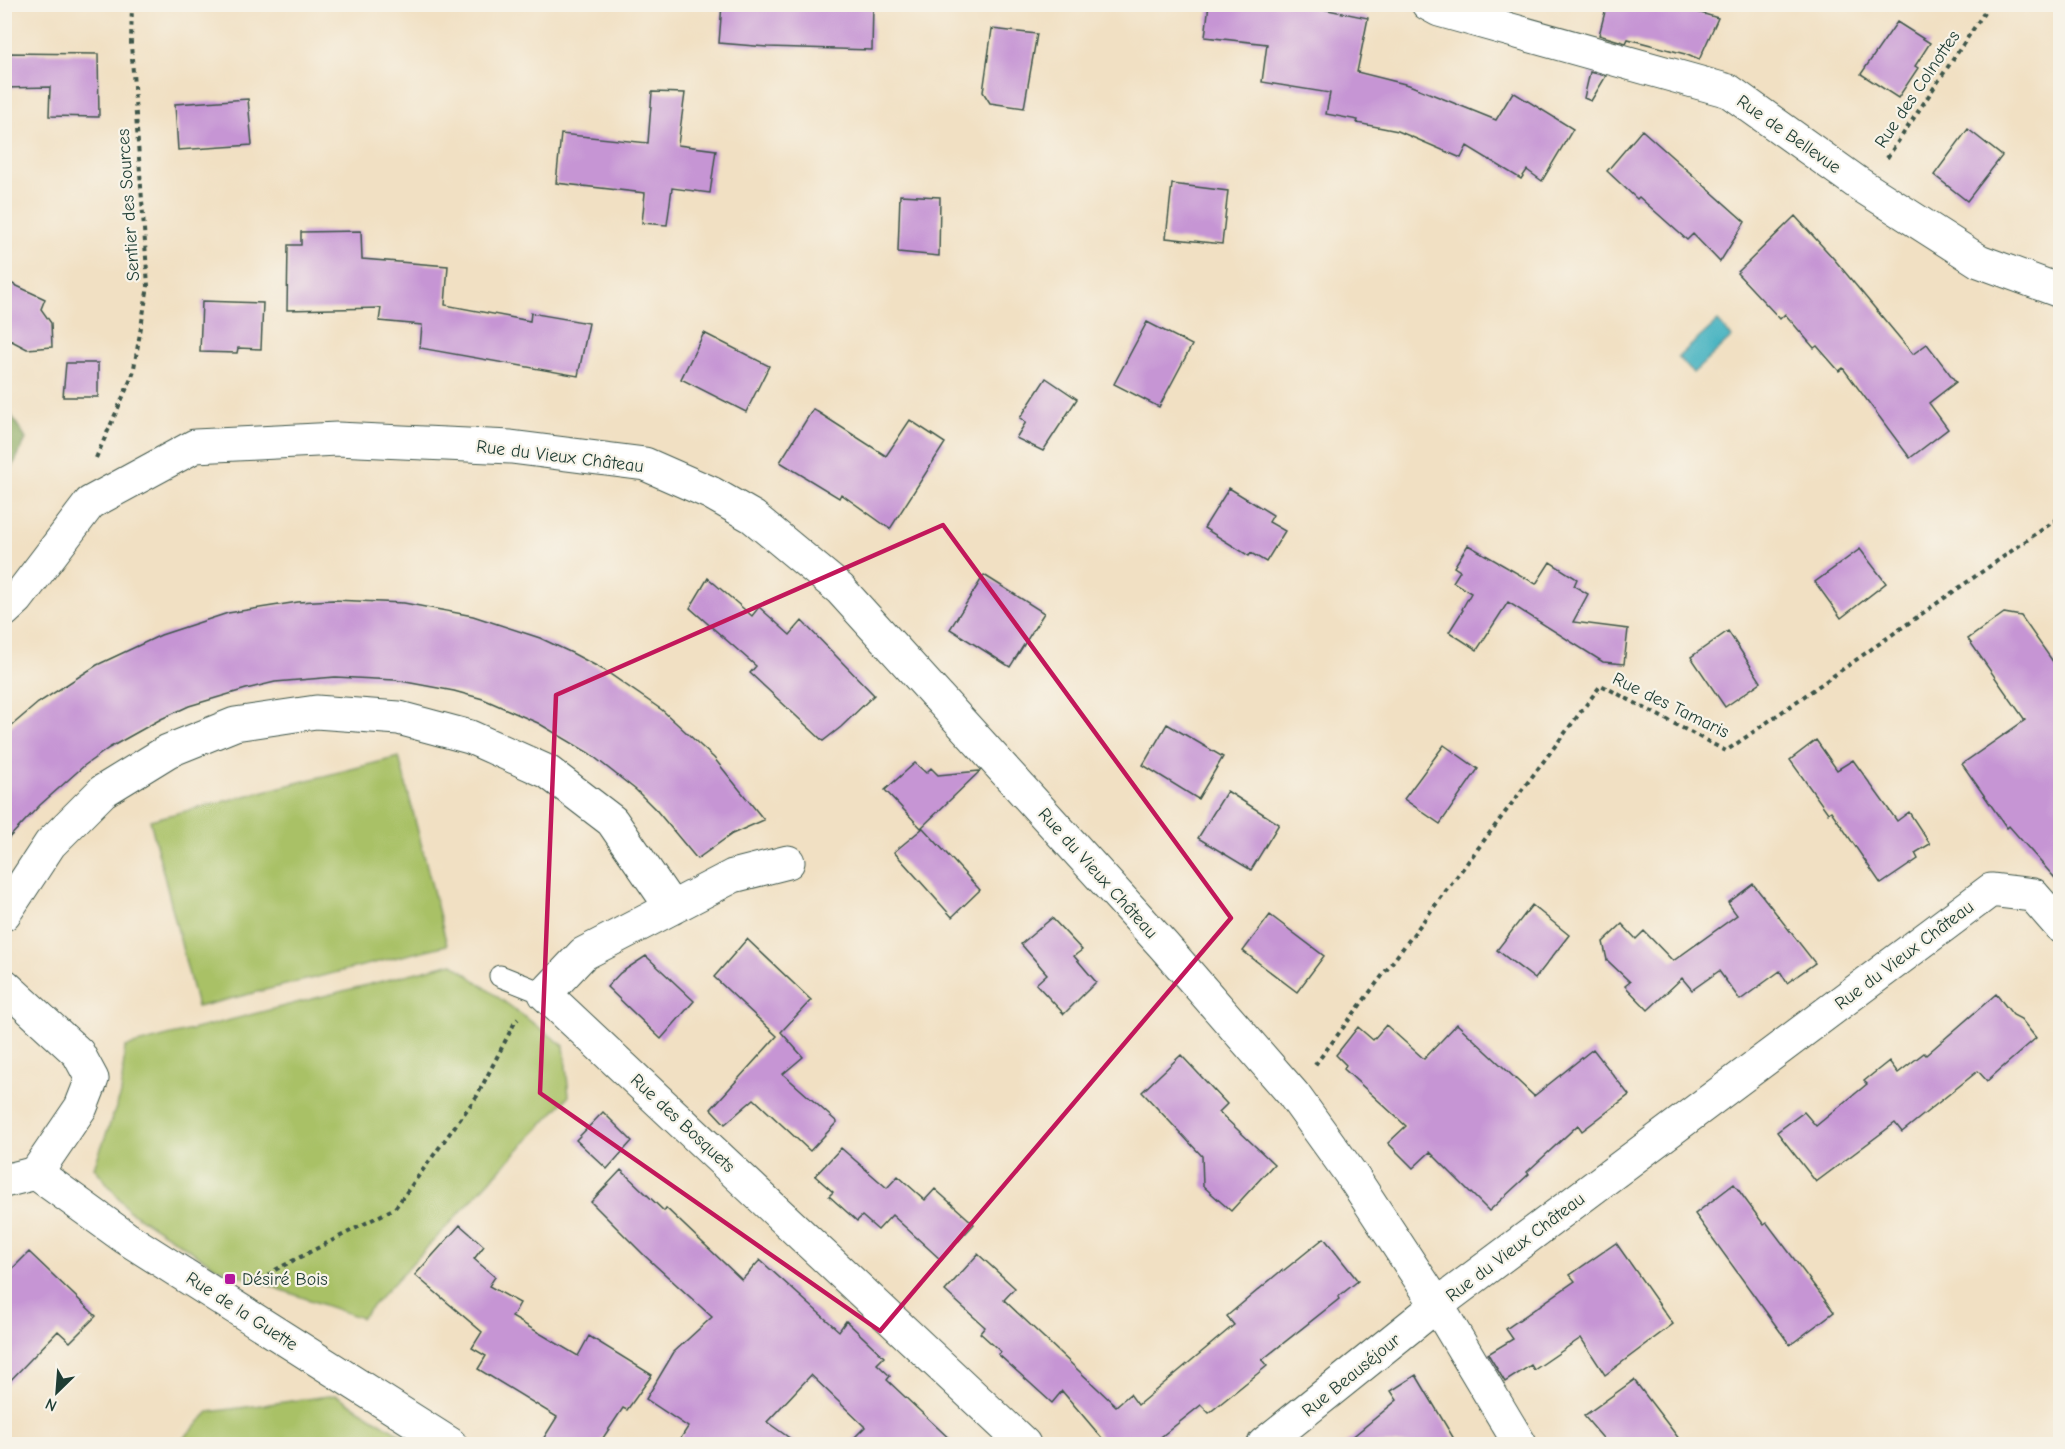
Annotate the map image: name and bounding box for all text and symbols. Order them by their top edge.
street label: Rue des Colnottes [1870,27,1964,152]
street label: Rue de Bellevue [1733,91,1845,178]
street label: Sentier des Sources [113,128,144,282]
street label: Rue du Vieux Château [475,436,645,477]
street label: Rue des Tamaris [1609,668,1732,743]
street label: Rue du Vieux Château [1034,804,1162,943]
street label: Rue du Vieux Château [1831,896,1978,1014]
street label: Rue des Bosquets [626,1070,739,1177]
street label: Rue du Vieux Château [1442,1188,1589,1306]
street label: Rue de la Guette [182,1268,301,1355]
place label: Désiré Bois [242,1269,328,1290]
marker: Désiré Bois [223,1272,237,1286]
street label: Rue Beauséjour [1298,1329,1405,1421]
north arrow [27,1362,87,1422]
text: N [43,1394,60,1415]

